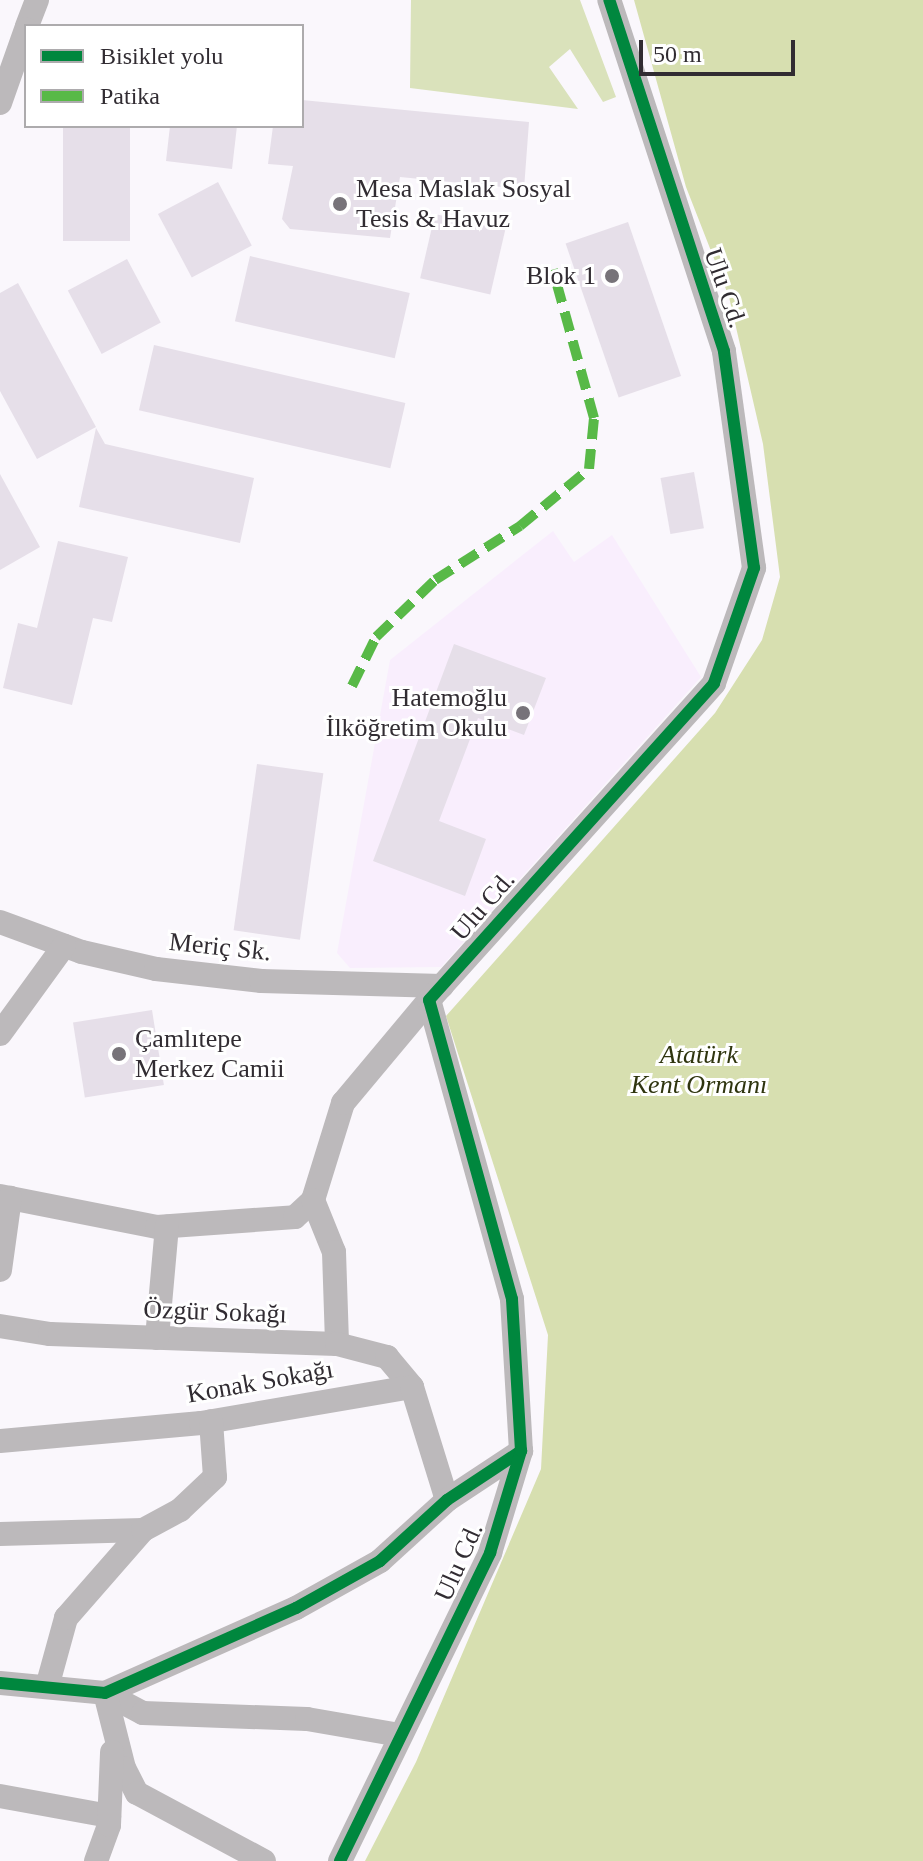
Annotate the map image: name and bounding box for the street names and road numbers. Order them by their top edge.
street label: Ulu Cd. [697,244,753,332]
street label: Ulu Cd. [444,865,522,947]
street label: Meriç Sk. [167,926,273,968]
street label: Özgür Sokağı [143,1294,287,1330]
street label: Konak Sokağı [184,1354,336,1410]
street label: Ulu Cd. [428,1518,490,1606]

